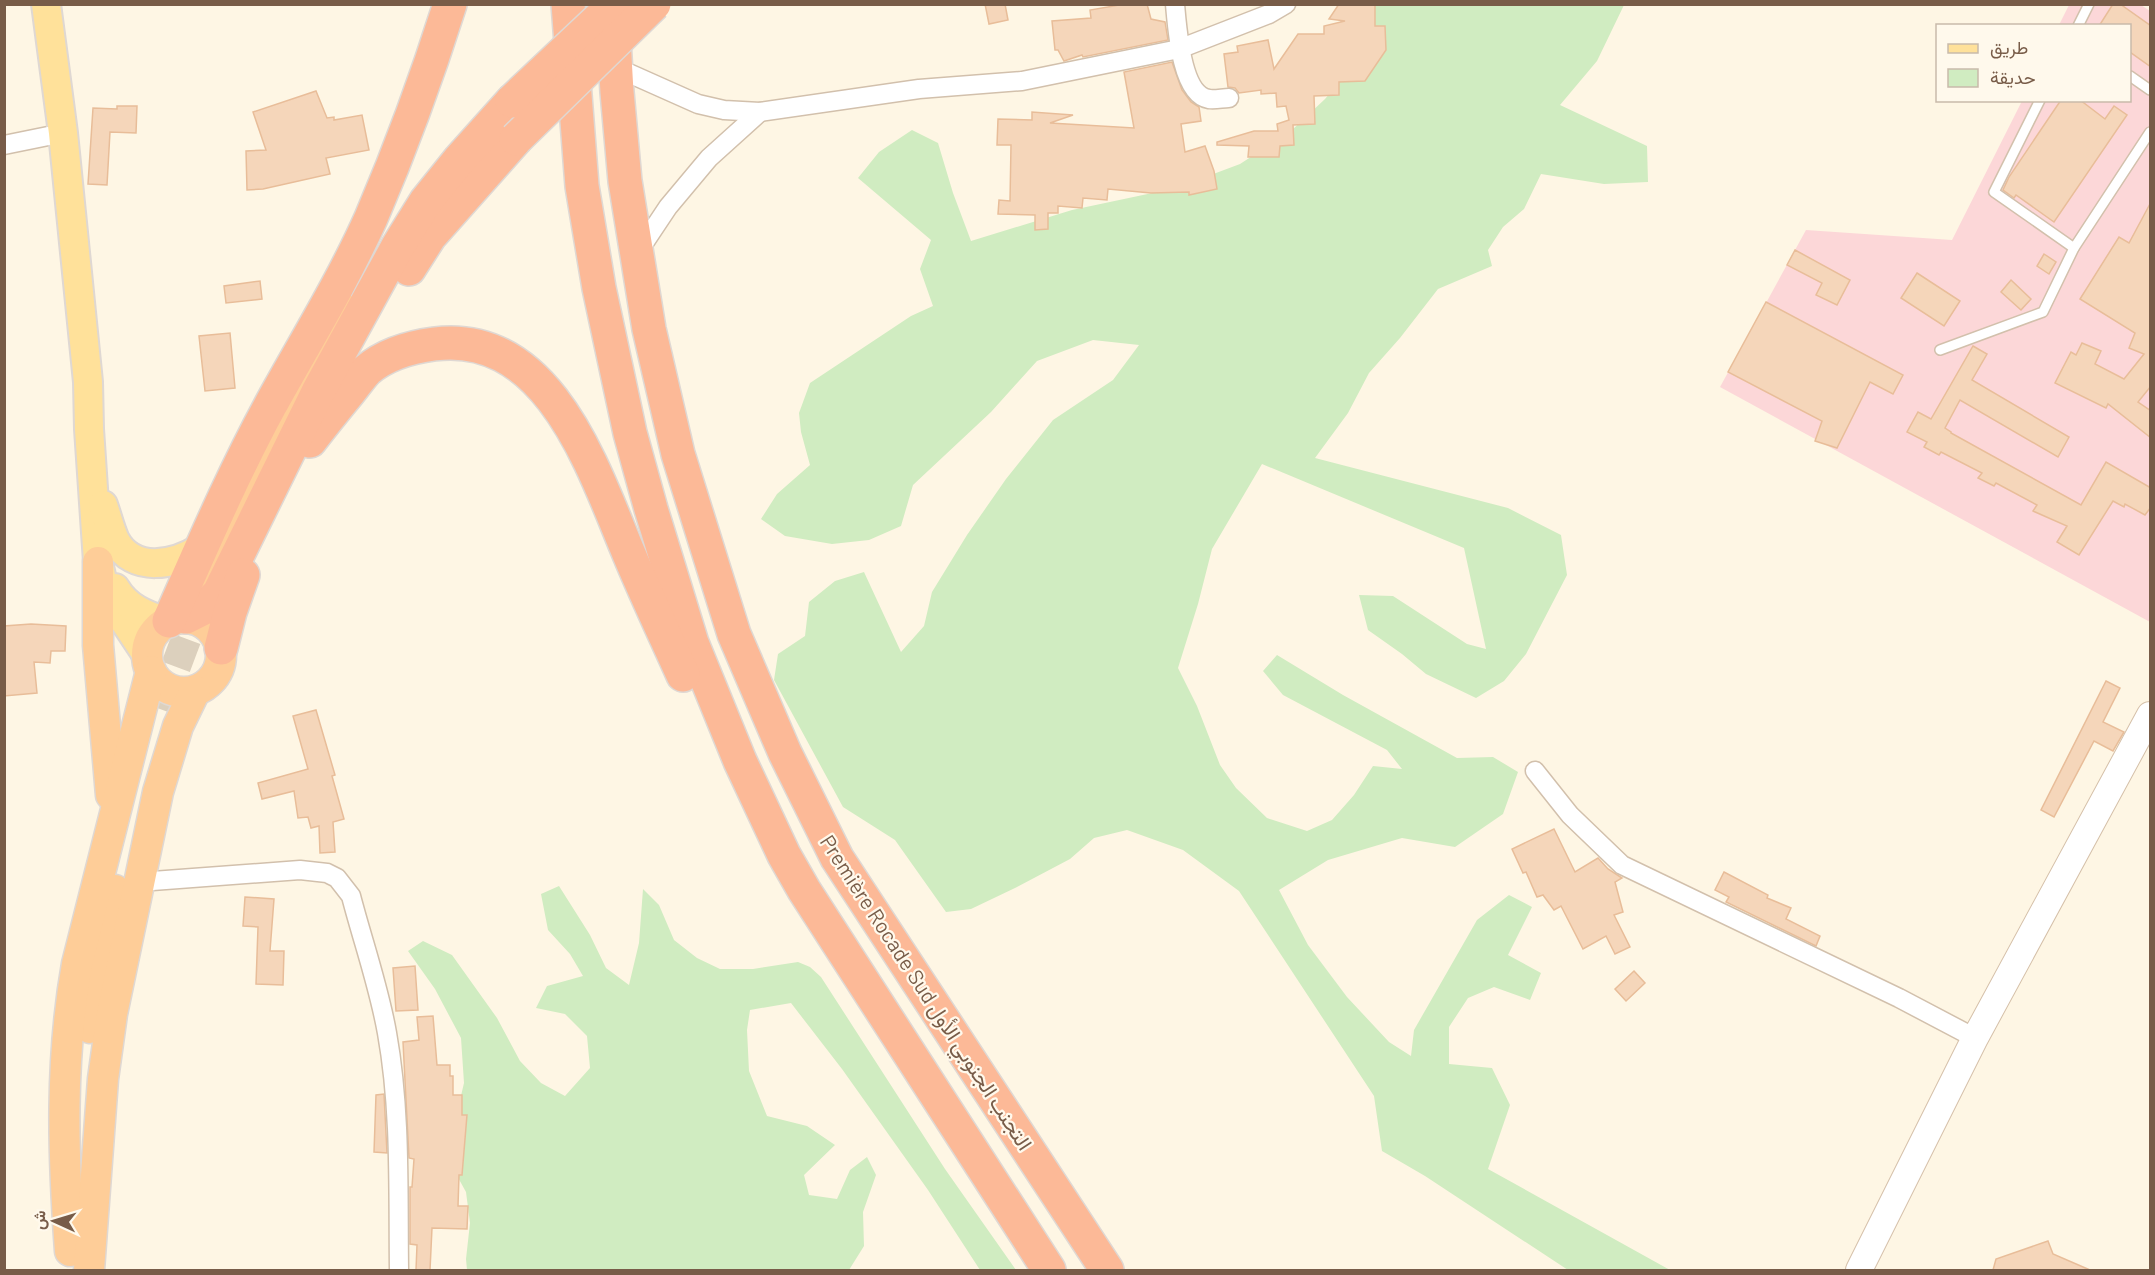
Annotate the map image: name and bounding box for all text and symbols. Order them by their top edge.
legend [1936,24,2131,102]
text: طريق [1990,36,2028,59]
text: حديقة [1990,66,2036,88]
street label: Première Rocade Sud التجنب الجنوبي الأول [811,830,1038,1158]
north arrow [24,1191,84,1251]
text: ش [28,1210,50,1230]

